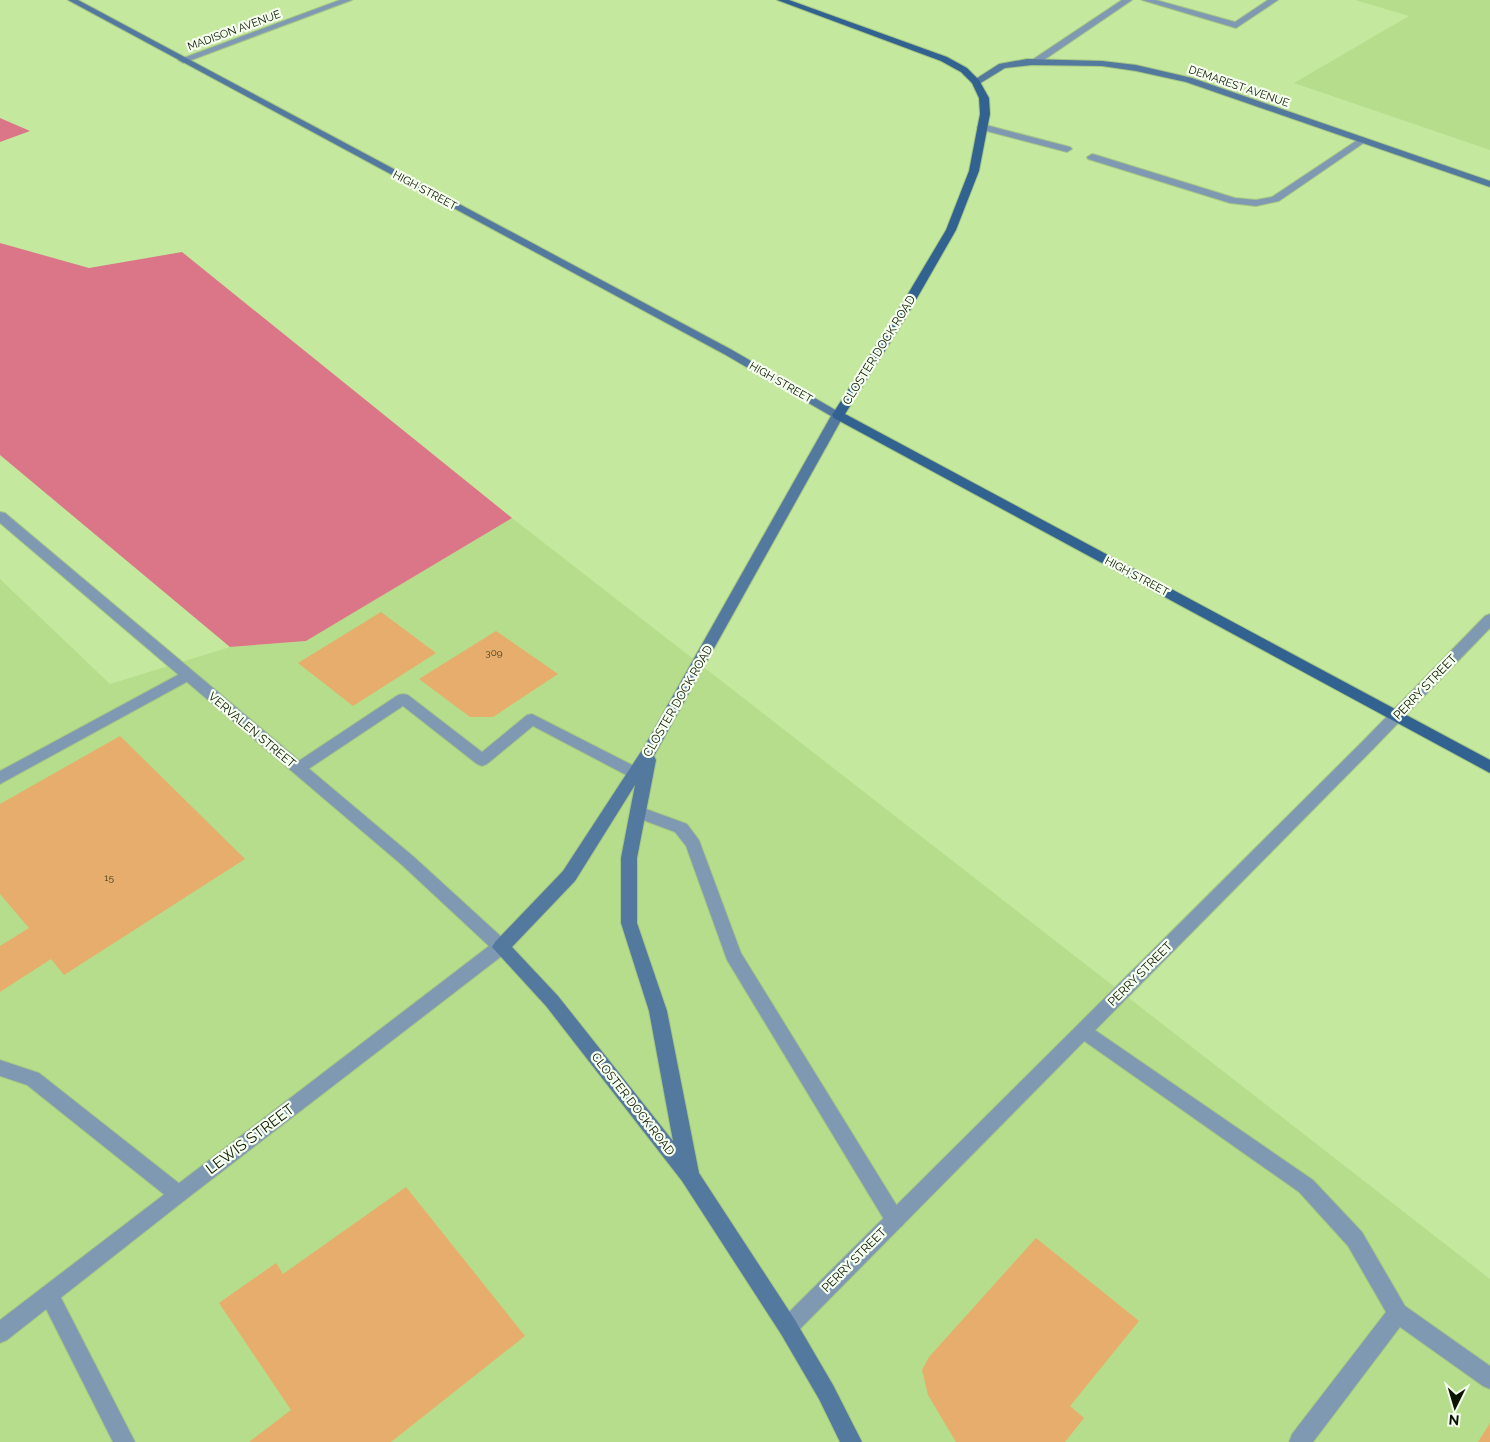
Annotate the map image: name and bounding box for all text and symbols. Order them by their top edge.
street label: MADISON AVENUE [186,7,283,53]
street label: DEMAREST AVENUE [1187,63,1291,110]
street label: HIGH STREET [391,168,459,213]
street label: CLOSTER DOCK ROAD [840,292,919,407]
street label: HIGH STREET [747,359,815,406]
street label: HIGH STREET [1103,554,1171,599]
street label: CLOSTER DOCK ROAD [640,642,716,759]
house number: 309 [485,647,503,658]
street label: PERRY STREET [1390,651,1460,722]
street label: VERVALEN STREET [206,689,299,771]
house number: 15 [104,872,114,883]
street label: PERRY STREET [1105,939,1175,1009]
street label: CLOSTER DOCK ROAD [589,1050,678,1158]
street label: LEWIS STREET [202,1100,298,1178]
street label: PERRY STREET [819,1225,889,1295]
north arrow [1430,1382,1480,1432]
text: N [1448,1412,1460,1428]

